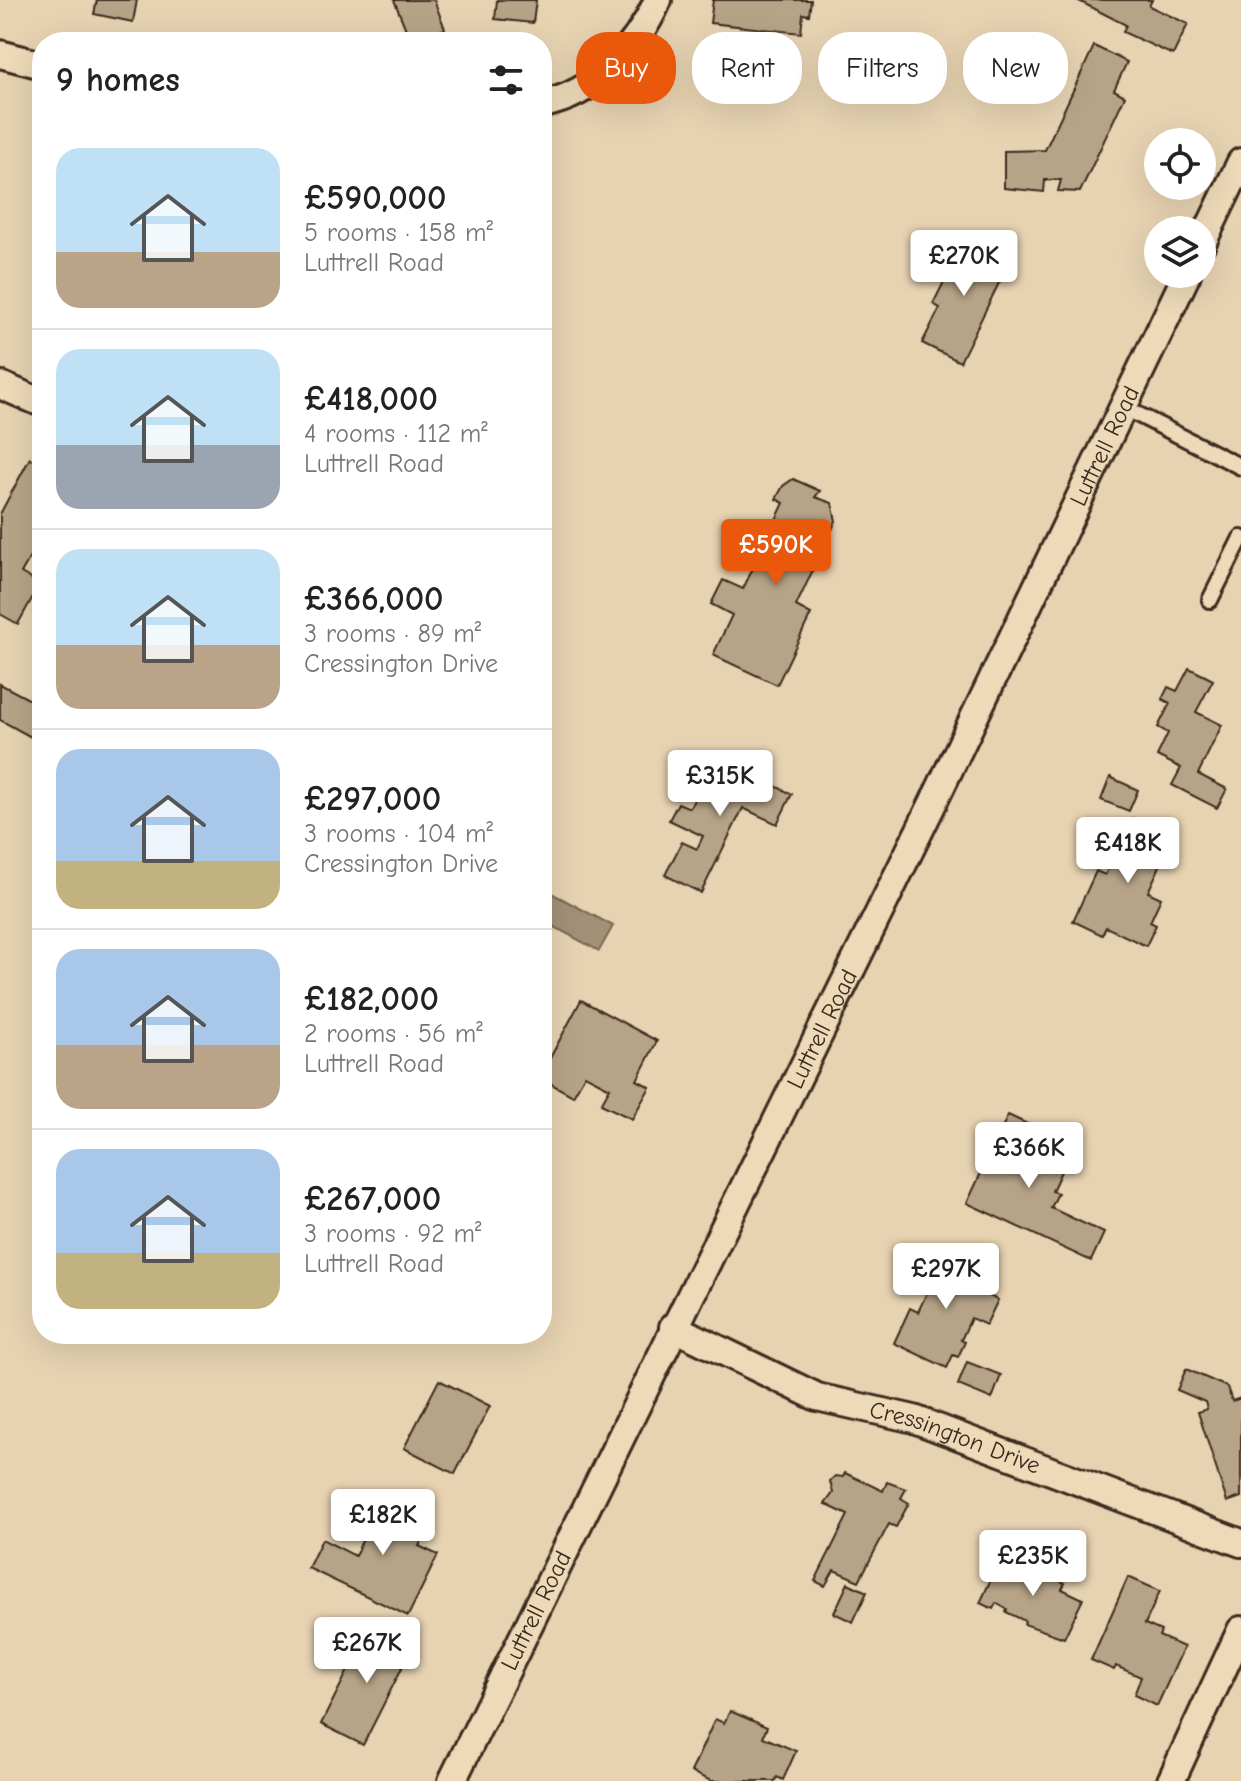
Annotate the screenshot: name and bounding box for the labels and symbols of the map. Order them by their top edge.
pin: £270K [908,230,1020,298]
street label: Luttrell Road [1064,382,1145,510]
pin: £590K [720,519,832,587]
pin: £315K [664,750,776,818]
pin: £418K [1072,817,1184,885]
street label: Luttrell Road [781,965,863,1093]
pin: £366K [973,1122,1085,1190]
pin: £297K [890,1243,1002,1311]
street label: Cressington Drive [867,1395,1044,1480]
pin: £182K [327,1489,439,1557]
pin: £235K [977,1530,1089,1598]
street label: Luttrell Road [495,1546,577,1675]
pin: £267K [311,1617,423,1685]

